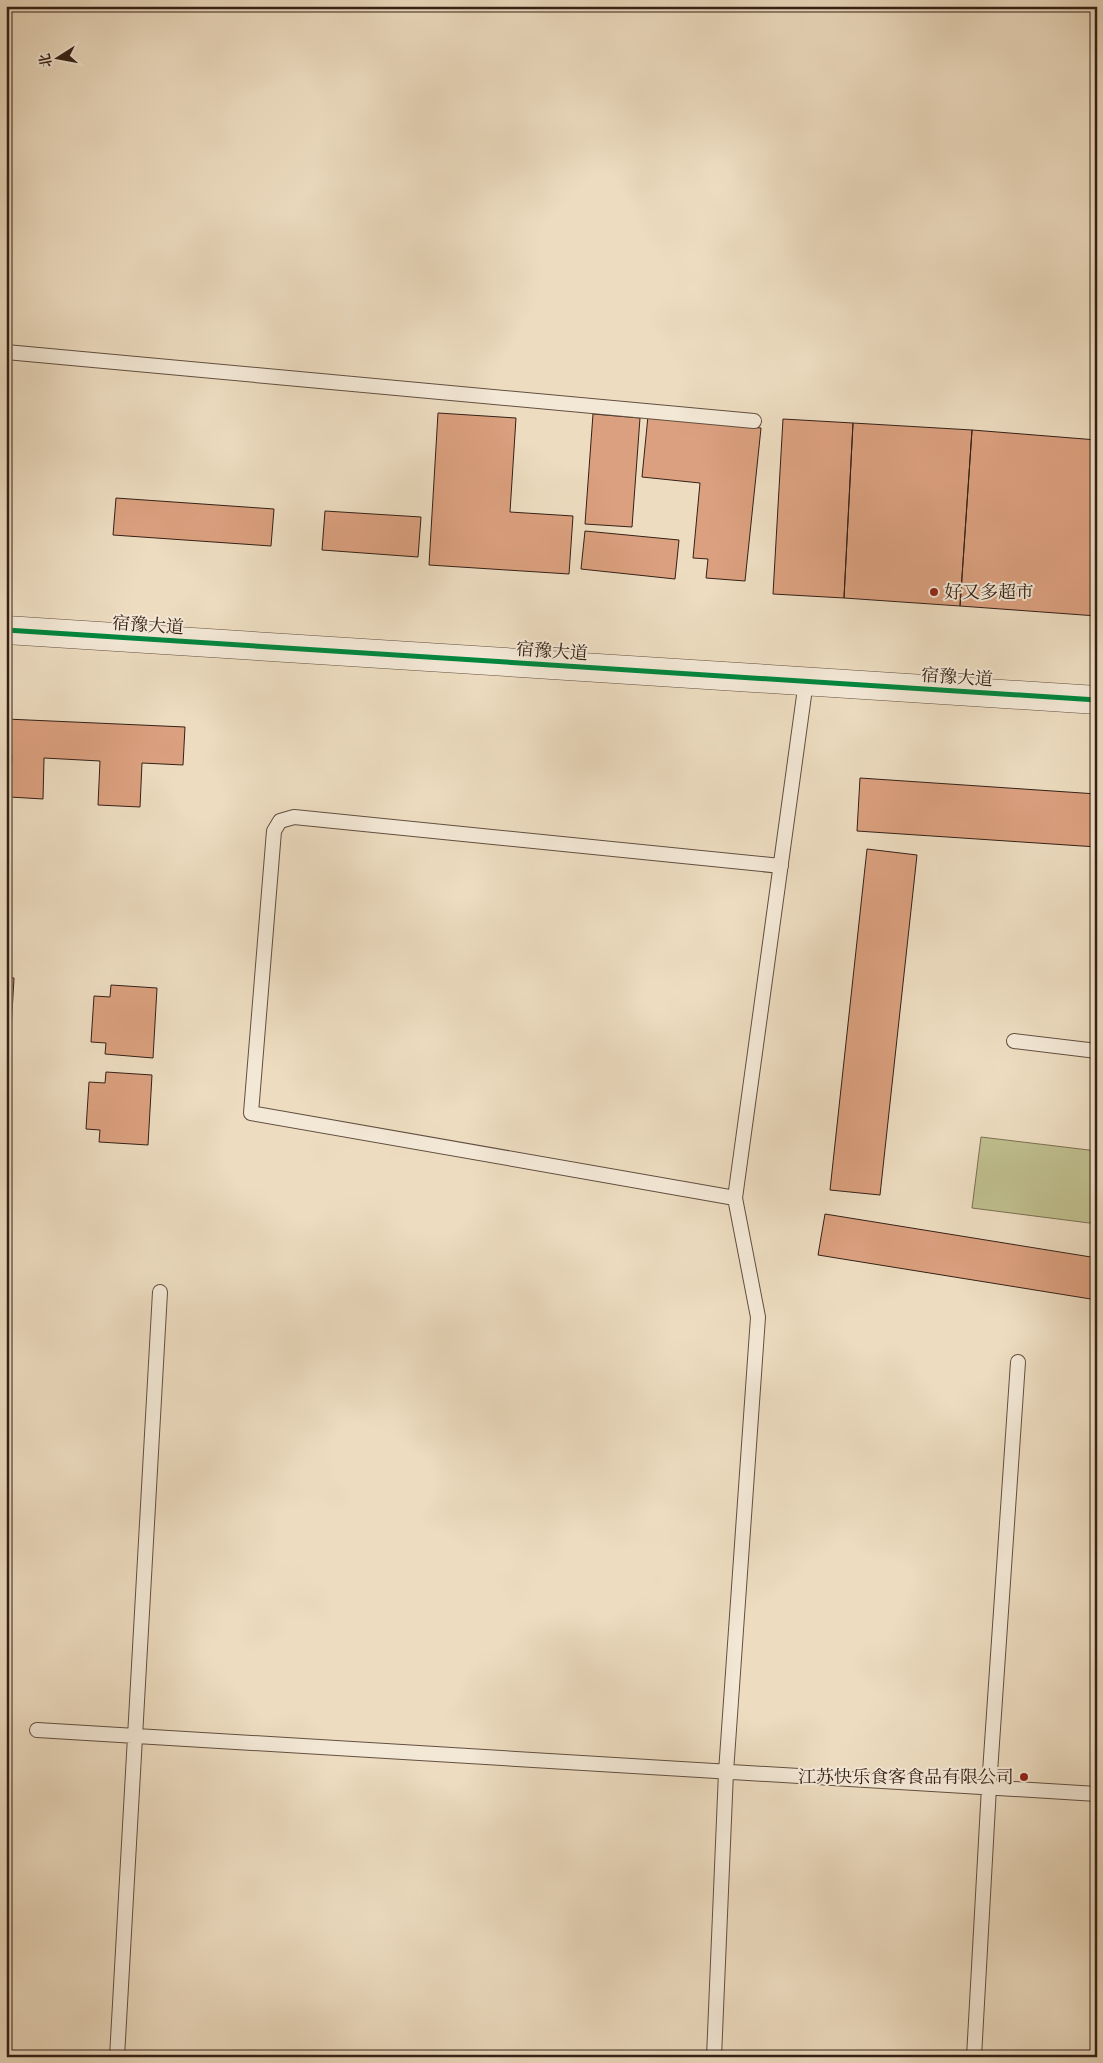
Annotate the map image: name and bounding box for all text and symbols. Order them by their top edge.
north arrow [32,32,82,82]
text: 北 [36,52,55,69]
place label: 好又多超市 [944,581,1034,604]
marker: 好又多超市 [928,586,940,598]
street label: 宿豫大道 [111,612,185,639]
street label: 宿豫大道 [515,638,589,665]
street label: 宿豫大道 [920,664,994,691]
place label: 江苏快乐食客食品有限公司 [798,1766,1014,1789]
marker: 江苏快乐食客食品有限公司 [1018,1771,1030,1783]

